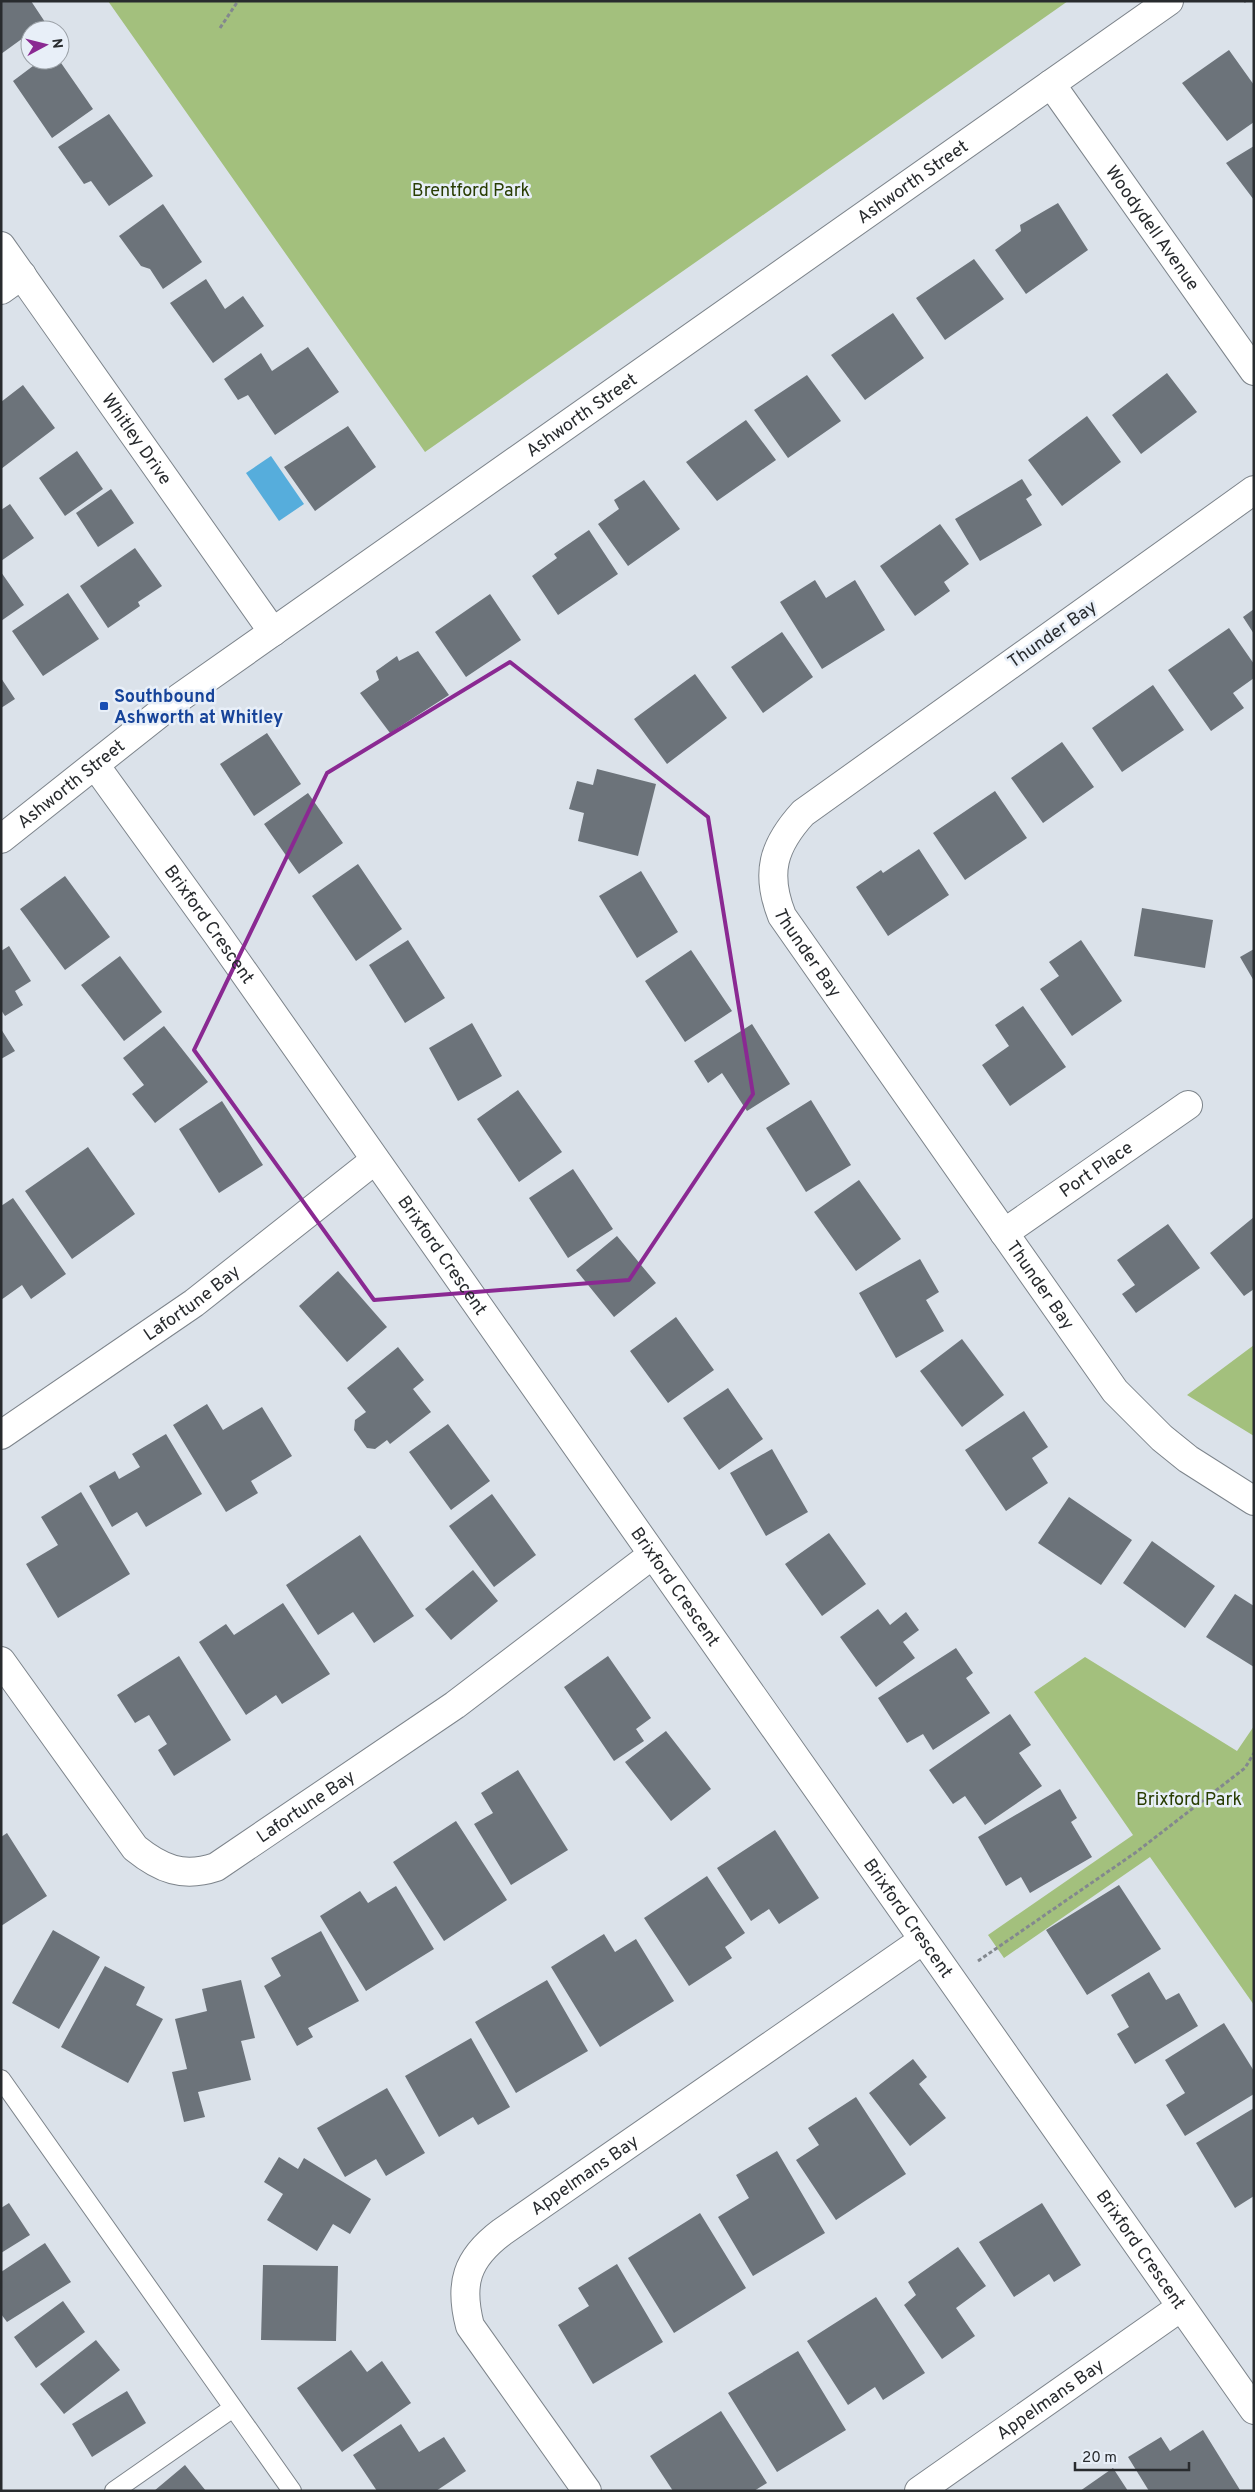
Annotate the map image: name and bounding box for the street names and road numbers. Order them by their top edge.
street label: Ashworth Street [853,136,973,230]
street label: Woodydell Avenue [1099,161,1204,296]
street label: Ashworth Street [522,369,642,463]
street label: Whitley Drive [96,390,176,490]
street label: Thunder Bay [1004,596,1102,674]
street label: Ashworth Street [13,735,130,835]
street label: Brixford Crescent [158,861,258,989]
street label: Thunder Bay [767,906,846,1002]
street label: Port Place [1056,1137,1138,1204]
street label: Brixford Crescent [392,1192,491,1320]
street label: Thunder Bay [1000,1237,1079,1335]
street label: Lafortune Bay [140,1261,245,1347]
street label: Brixford Crescent [624,1523,724,1652]
street label: Lafortune Bay [253,1766,360,1849]
street label: Brixford Crescent [857,1855,957,1983]
street label: Appelmans Bay [527,2131,644,2221]
street label: Brixford Crescent [1090,2186,1190,2314]
street label: Appelmans Bay [993,2355,1109,2446]

